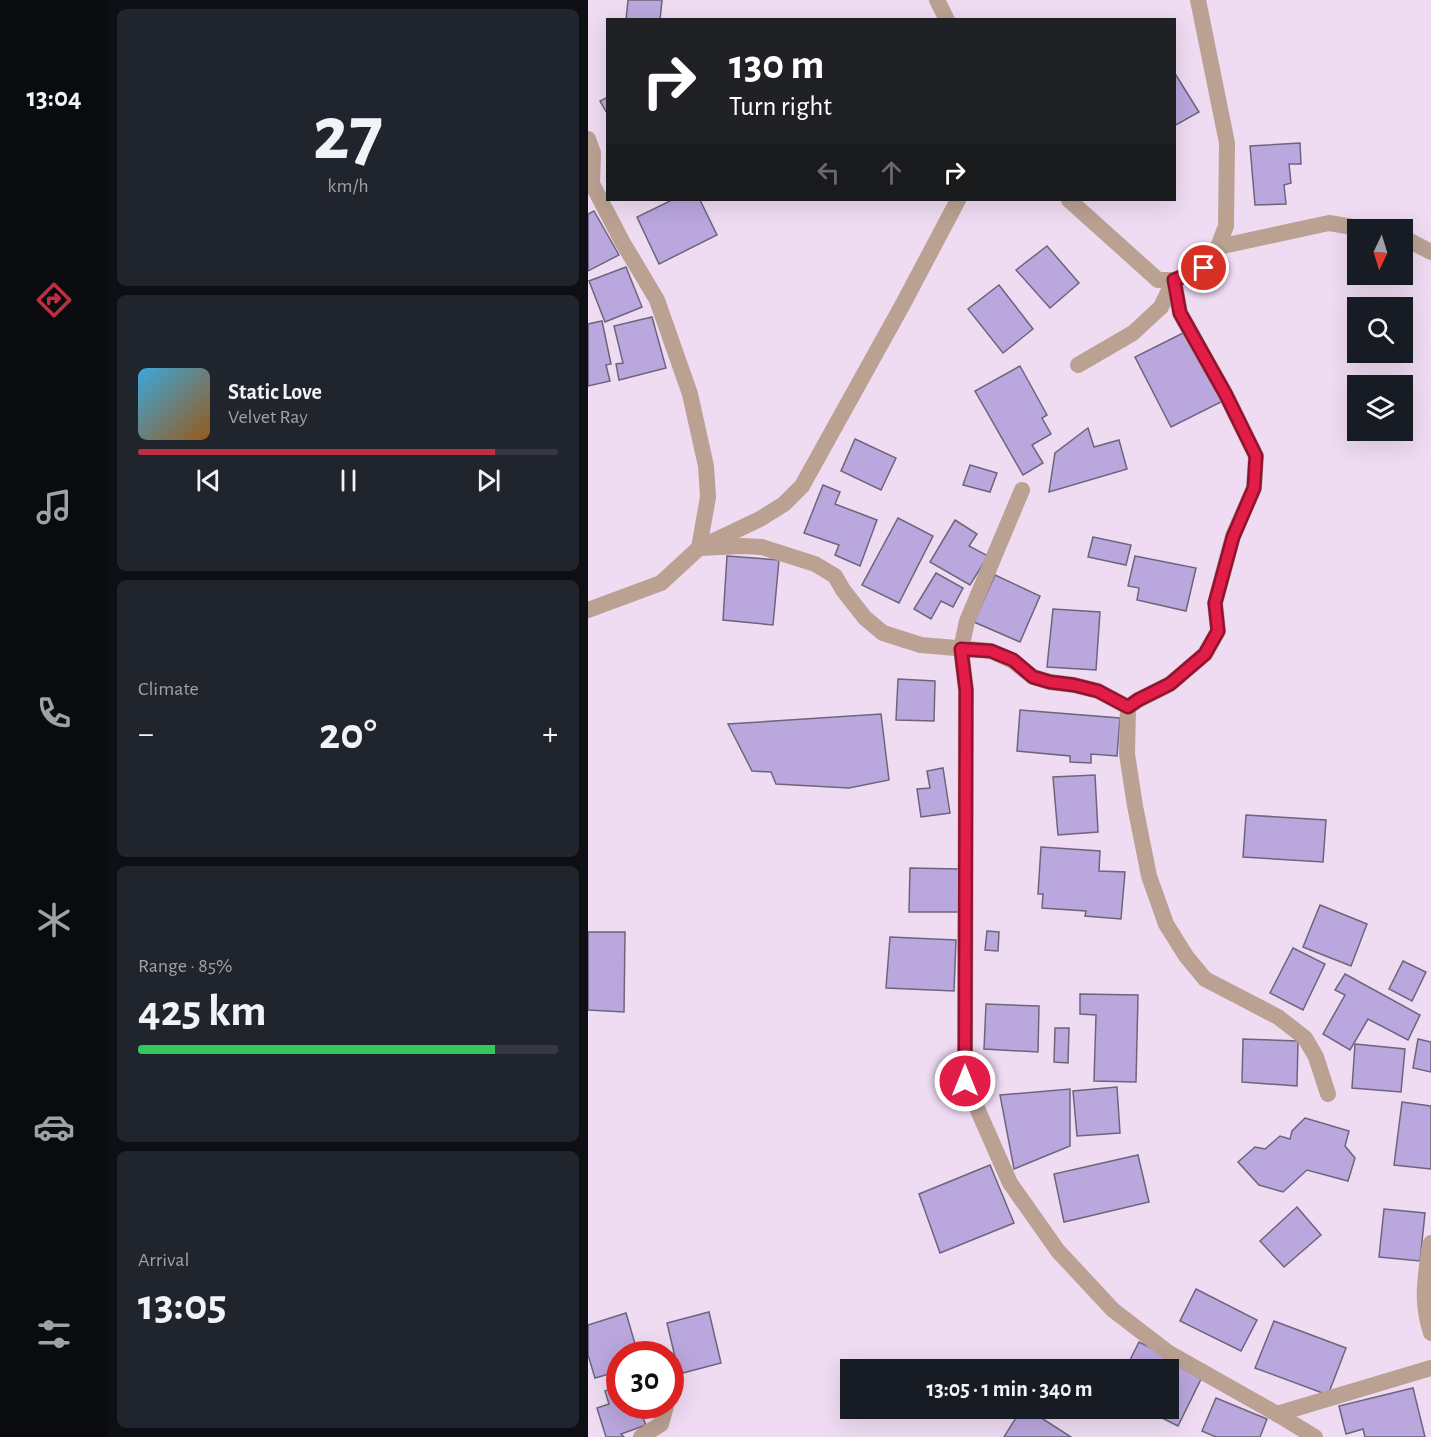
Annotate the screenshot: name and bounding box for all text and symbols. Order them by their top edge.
icon: right [630,42,708,120]
text: 130 m [729,44,824,86]
text: 13:04 [26,84,82,111]
text: Turn right [729,93,832,120]
text: 27 [313,96,383,174]
icon: left [812,156,845,189]
icon: ahead [875,156,908,189]
icon: right [938,156,971,189]
text: km/h [327,176,369,196]
north arrow [1347,219,1413,285]
map controls [1347,219,1413,441]
pin [1178,242,1229,293]
icon: arrive [1187,251,1220,284]
icon: directions [33,279,75,321]
button: search [1347,297,1413,363]
button: layers [1347,375,1413,441]
text: Static Love [228,381,322,403]
text: Velvet Ray [228,407,308,427]
icon: previous [192,464,225,497]
icon: pause [332,464,365,497]
icon: next [472,464,505,497]
icon: music [33,486,75,528]
text: Climate [138,679,199,699]
icon: phone [33,692,75,734]
text: 20° [319,712,377,757]
text: − [138,718,154,751]
text: + [542,718,558,751]
icon: climate [33,899,75,941]
text: Range · 85% [138,956,233,976]
text: 425 km [138,989,267,1034]
position arrow [933,1049,997,1113]
icon: car [33,1106,75,1148]
text: Arrival [138,1250,189,1270]
text: 13:05 [138,1283,227,1328]
icon: filters [33,1313,75,1355]
speed limit sign: 30 [606,1341,684,1419]
text: 13:05 · 1 min · 340 m [926,1378,1093,1400]

